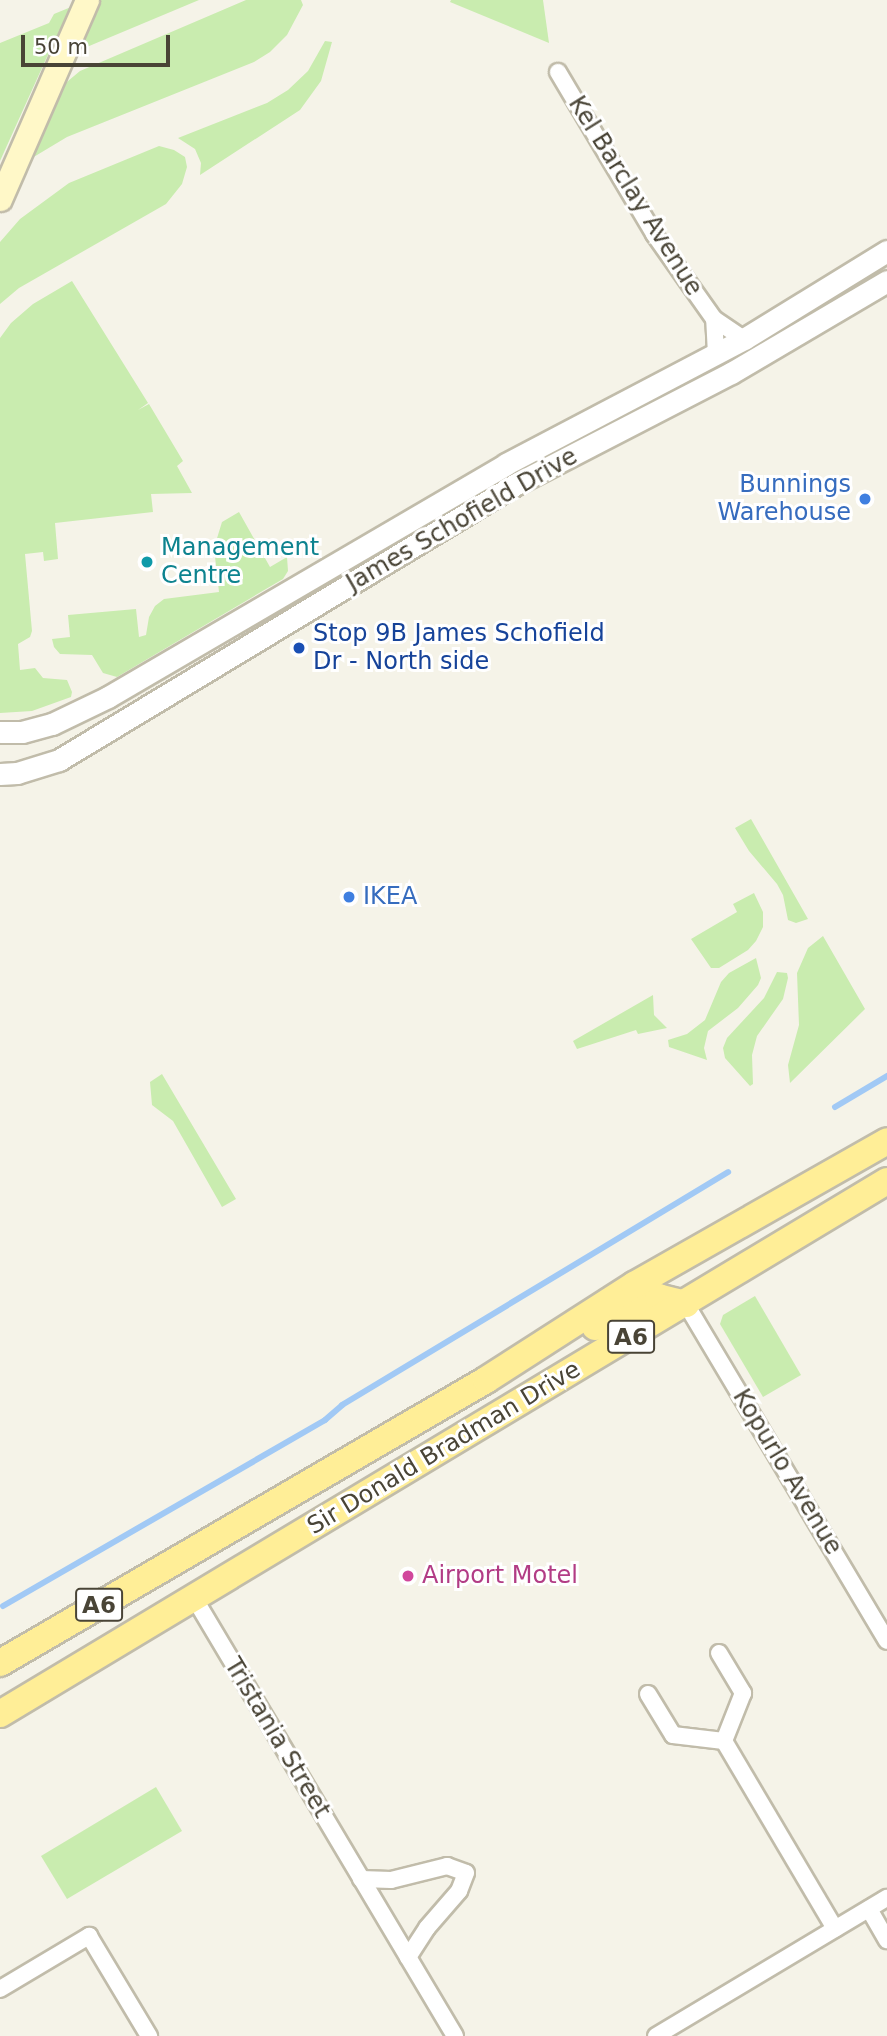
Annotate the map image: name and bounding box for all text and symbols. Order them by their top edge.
scale bar [24,21,173,65]
text: 50 m [34,35,88,59]
street label: Kel Barclay Avenue [562,91,708,301]
street label: James Schofield Drive [341,442,583,598]
place label: Bunnings Warehouse [718,471,851,527]
marker: Bunnings Warehouse [857,491,873,507]
place label: Management Centre [161,534,319,590]
marker: Management Centre [139,554,155,570]
place label: Stop 9B James Schofield Dr - North side [313,620,605,676]
marker: Stop 9B James Schofield Dr - North side [291,640,307,656]
place label: IKEA [363,883,417,911]
marker: IKEA [341,889,357,905]
road number: A6 [606,1318,656,1356]
street label: Sir Donald Bradman Drive [302,1355,586,1541]
street label: Kopurlo Avenue [726,1384,848,1560]
place label: Airport Motel [422,1562,578,1590]
marker: Airport Motel [400,1568,416,1584]
road number: A6 [74,1586,124,1624]
street label: Tristania Street [218,1653,336,1823]

